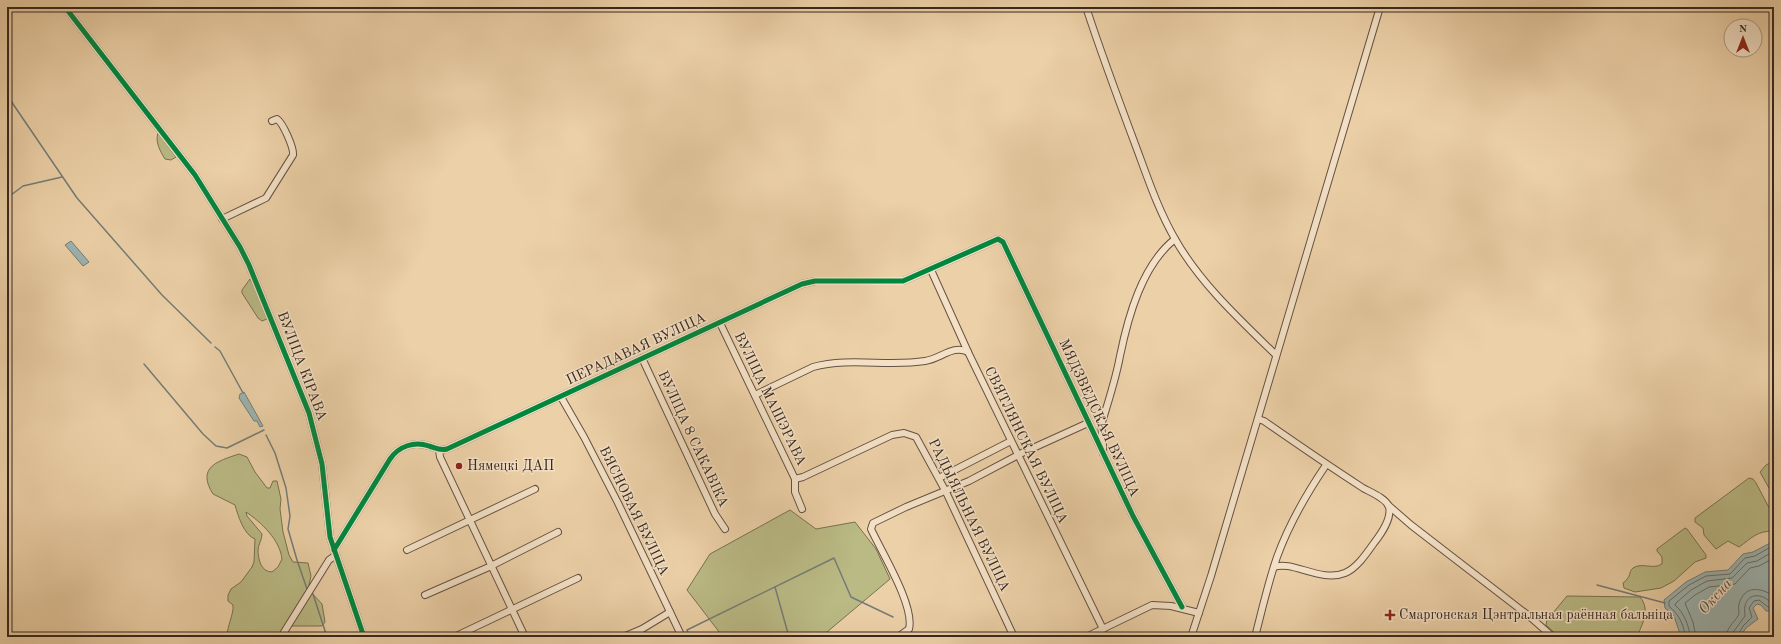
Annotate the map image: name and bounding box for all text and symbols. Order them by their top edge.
north arrow [1723,18,1763,58]
text: N [1739,24,1748,35]
street label: ВУЛІЦА КІРАВА [275,309,329,423]
street label: ПЕРАДАВАЯ ВУЛІЦА [564,310,708,388]
street label: ВУЛІЦА МАШЭРАВА [732,330,809,468]
street label: МЯДЗВЕДСКАЯ ВУЛІЦА [1056,337,1142,499]
street label: СВЯТЛЯНСКАЯ ВУЛІЦА [982,364,1070,526]
street label: ВУЛІЦА 8 САКАВІКА [655,369,731,510]
street label: РАДЫЯЛЬНАЯ ВУЛІЦА [926,436,1012,594]
street label: ВЯСНОВАЯ ВУЛІЦА [597,444,671,578]
place label: Нямецкі ДАП [467,459,554,473]
marker: Нямецкі ДАП [454,461,464,471]
water label: Оксна [1696,576,1736,618]
place label: Смаргонская Цэнтральная раённая бальніца [1399,608,1673,622]
marker: Смаргонская Цэнтральная раённая бальніца [1384,609,1396,621]

